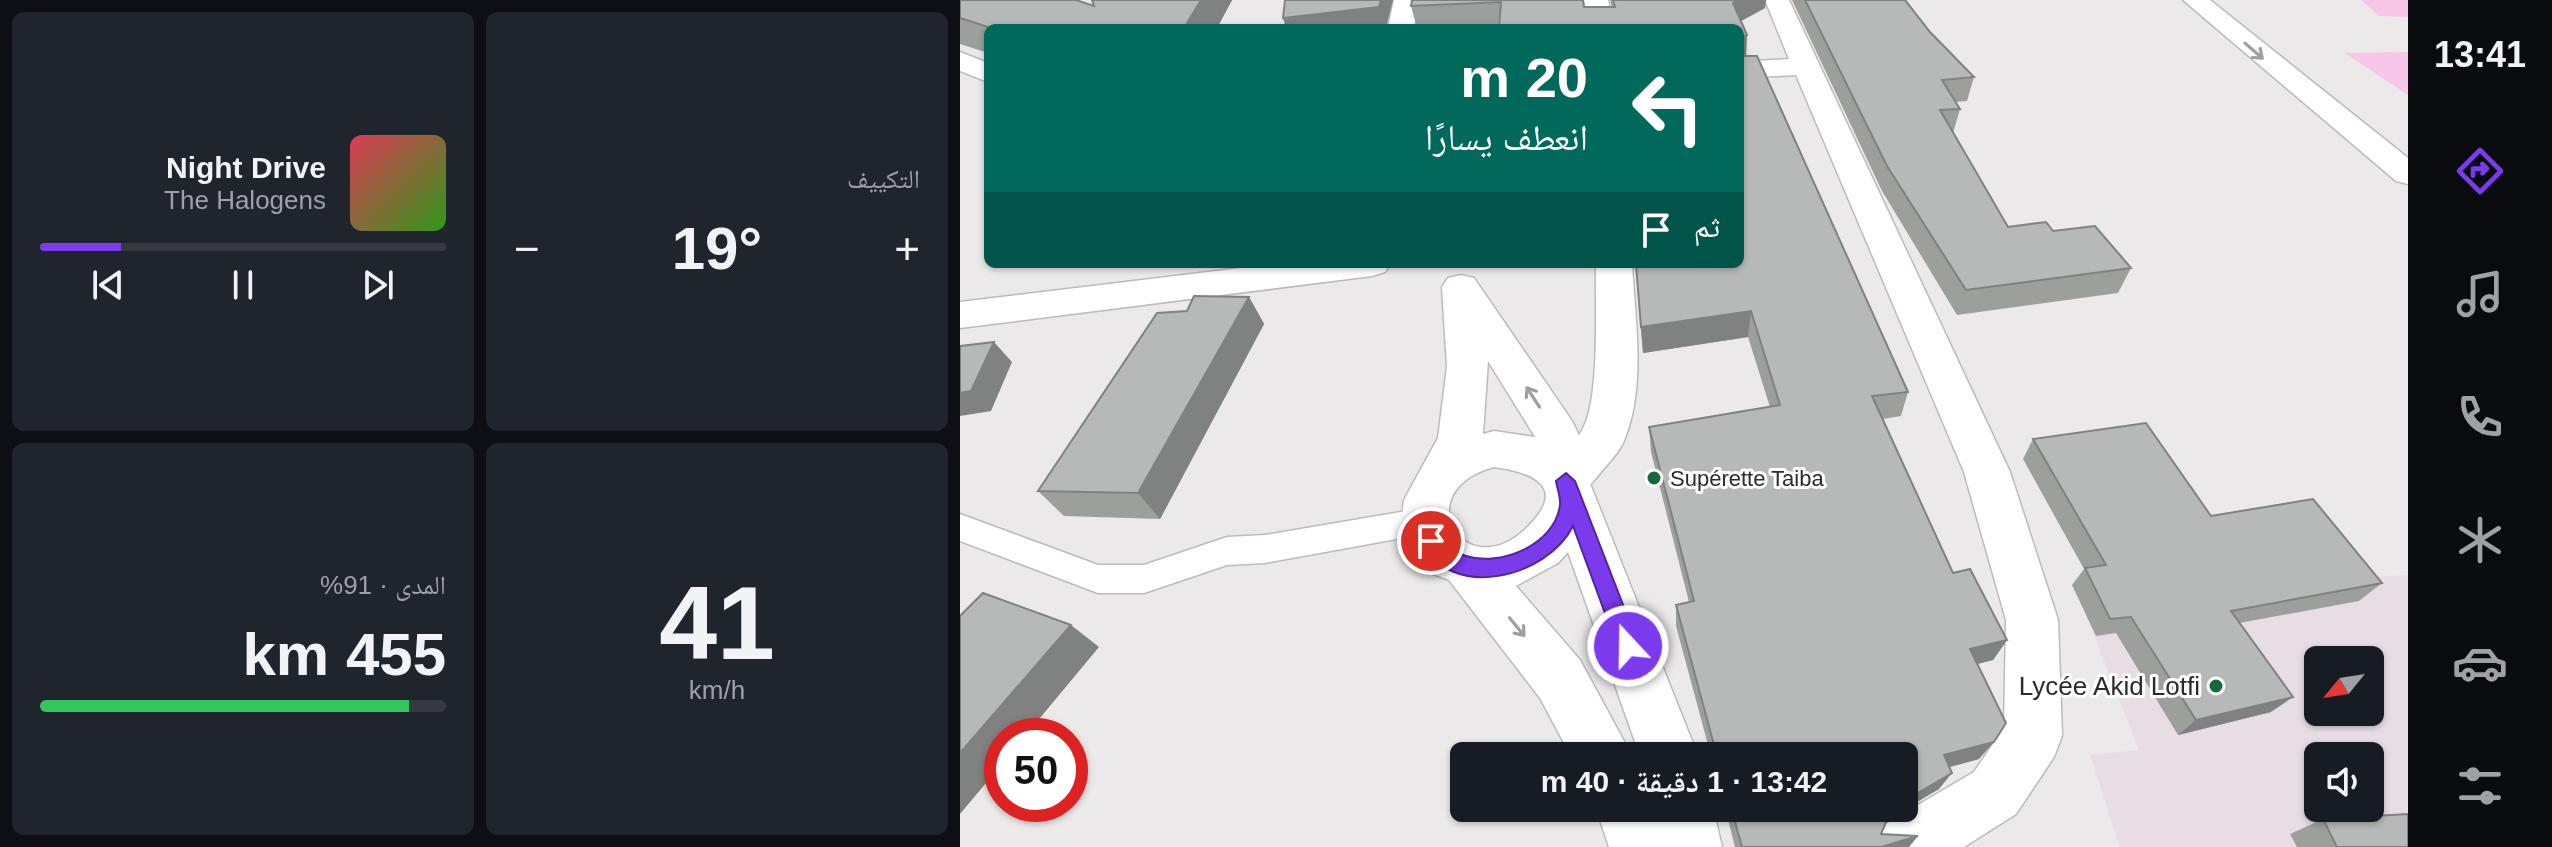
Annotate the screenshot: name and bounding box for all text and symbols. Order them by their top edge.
text: 13:41 [2434,34,2526,75]
one-way arrow [2243,42,2264,60]
text: 20 m [1460,46,1588,109]
icon: left [1616,56,1720,160]
text: انعطف يسارًا [1425,117,1588,158]
icon: directions [2452,143,2508,199]
text: Night Drive [166,151,326,184]
text: التكييف [847,164,920,194]
text: The Halogens [164,185,326,215]
icon: arrive [1634,208,1678,252]
text: ثم [1694,210,1720,243]
text: 19° [672,215,762,282]
text: − [514,224,540,273]
text: + [894,224,920,273]
icon: previous [86,263,130,307]
icon: pause [221,263,265,307]
icon: next [356,263,400,307]
icon: music [2452,266,2508,322]
one-way arrow [1524,386,1541,408]
icon: phone [2452,389,2508,445]
place label: Supérette Taiba [1670,466,1824,491]
marker: Supérette Taiba [1645,469,1663,487]
pin [1397,507,1465,575]
icon: climate [2452,512,2508,568]
icon: arrive [1409,519,1453,563]
text: 41 [659,565,775,681]
text: المدى · 91% [320,570,446,600]
position arrow [1586,604,1670,688]
one-way arrow [1508,616,1526,636]
text: 455 km [243,621,446,688]
icon: car [2452,635,2508,691]
north arrow [2304,646,2384,726]
map controls [2304,646,2384,822]
place label: Lycée Akid Lotfi [2019,671,2200,701]
text: km/h [689,675,745,705]
marker: Lycée Akid Lotfi [2207,677,2225,695]
speed limit sign: 50 [984,718,1088,822]
button: sound [2304,742,2384,822]
icon: filters [2452,758,2508,814]
text: 13:42 · 1 دقيقة · 40 m [1541,765,1827,798]

